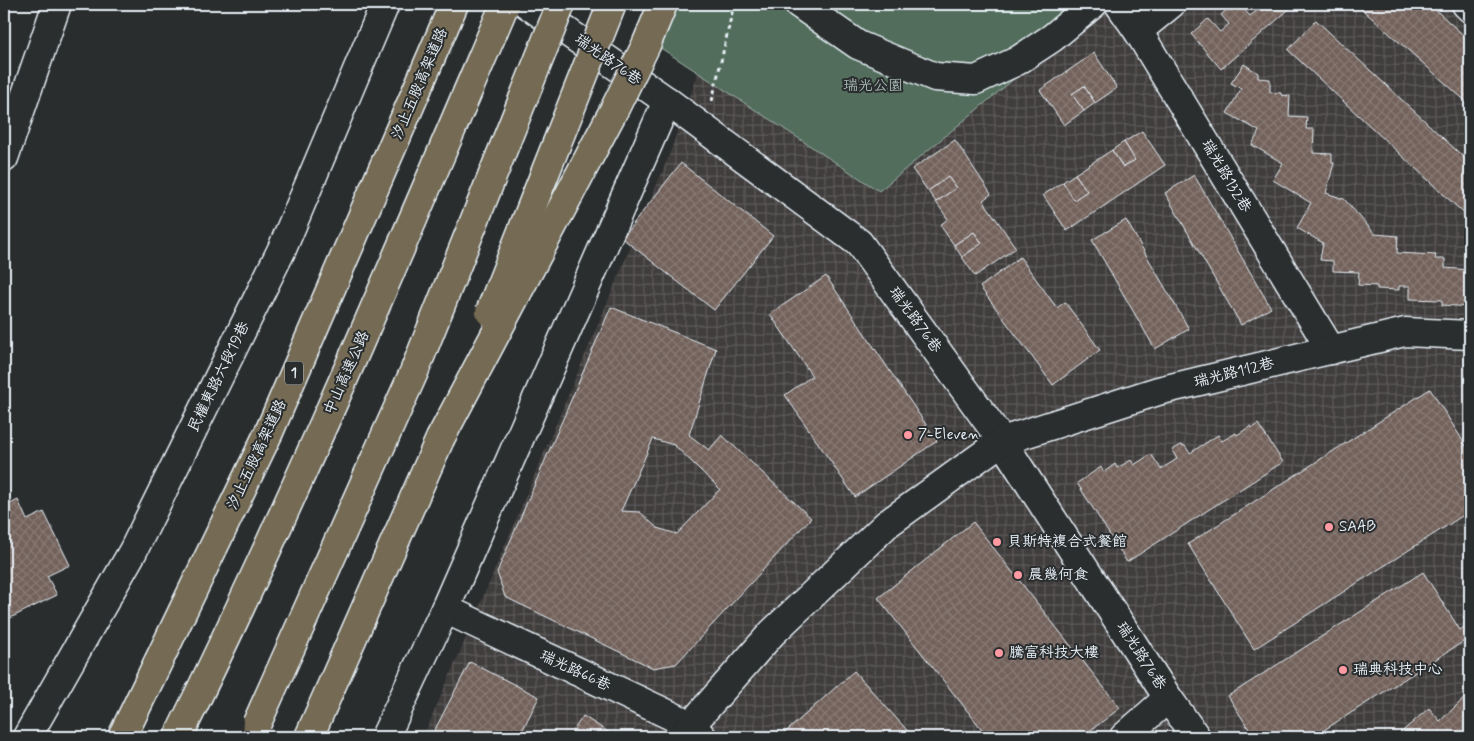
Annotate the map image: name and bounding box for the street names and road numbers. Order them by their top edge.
street label: 汐止五股高架道路 [387,25,453,143]
street label: 瑞光路76巷 [571,30,645,90]
street label: 瑞光路132巷 [1196,136,1256,216]
street label: 瑞光路76巷 [884,283,946,357]
street label: 民權東路六段19巷 [184,318,254,436]
street label: 中山高速公路 [320,328,374,418]
street label: 瑞光路112巷 [1192,353,1276,393]
road number: 1 [285,362,303,384]
street label: 汐止五股高架道路 [223,396,291,514]
street label: 瑞光路76巷 [1112,618,1170,694]
street label: 瑞光路66巷 [536,646,614,696]

